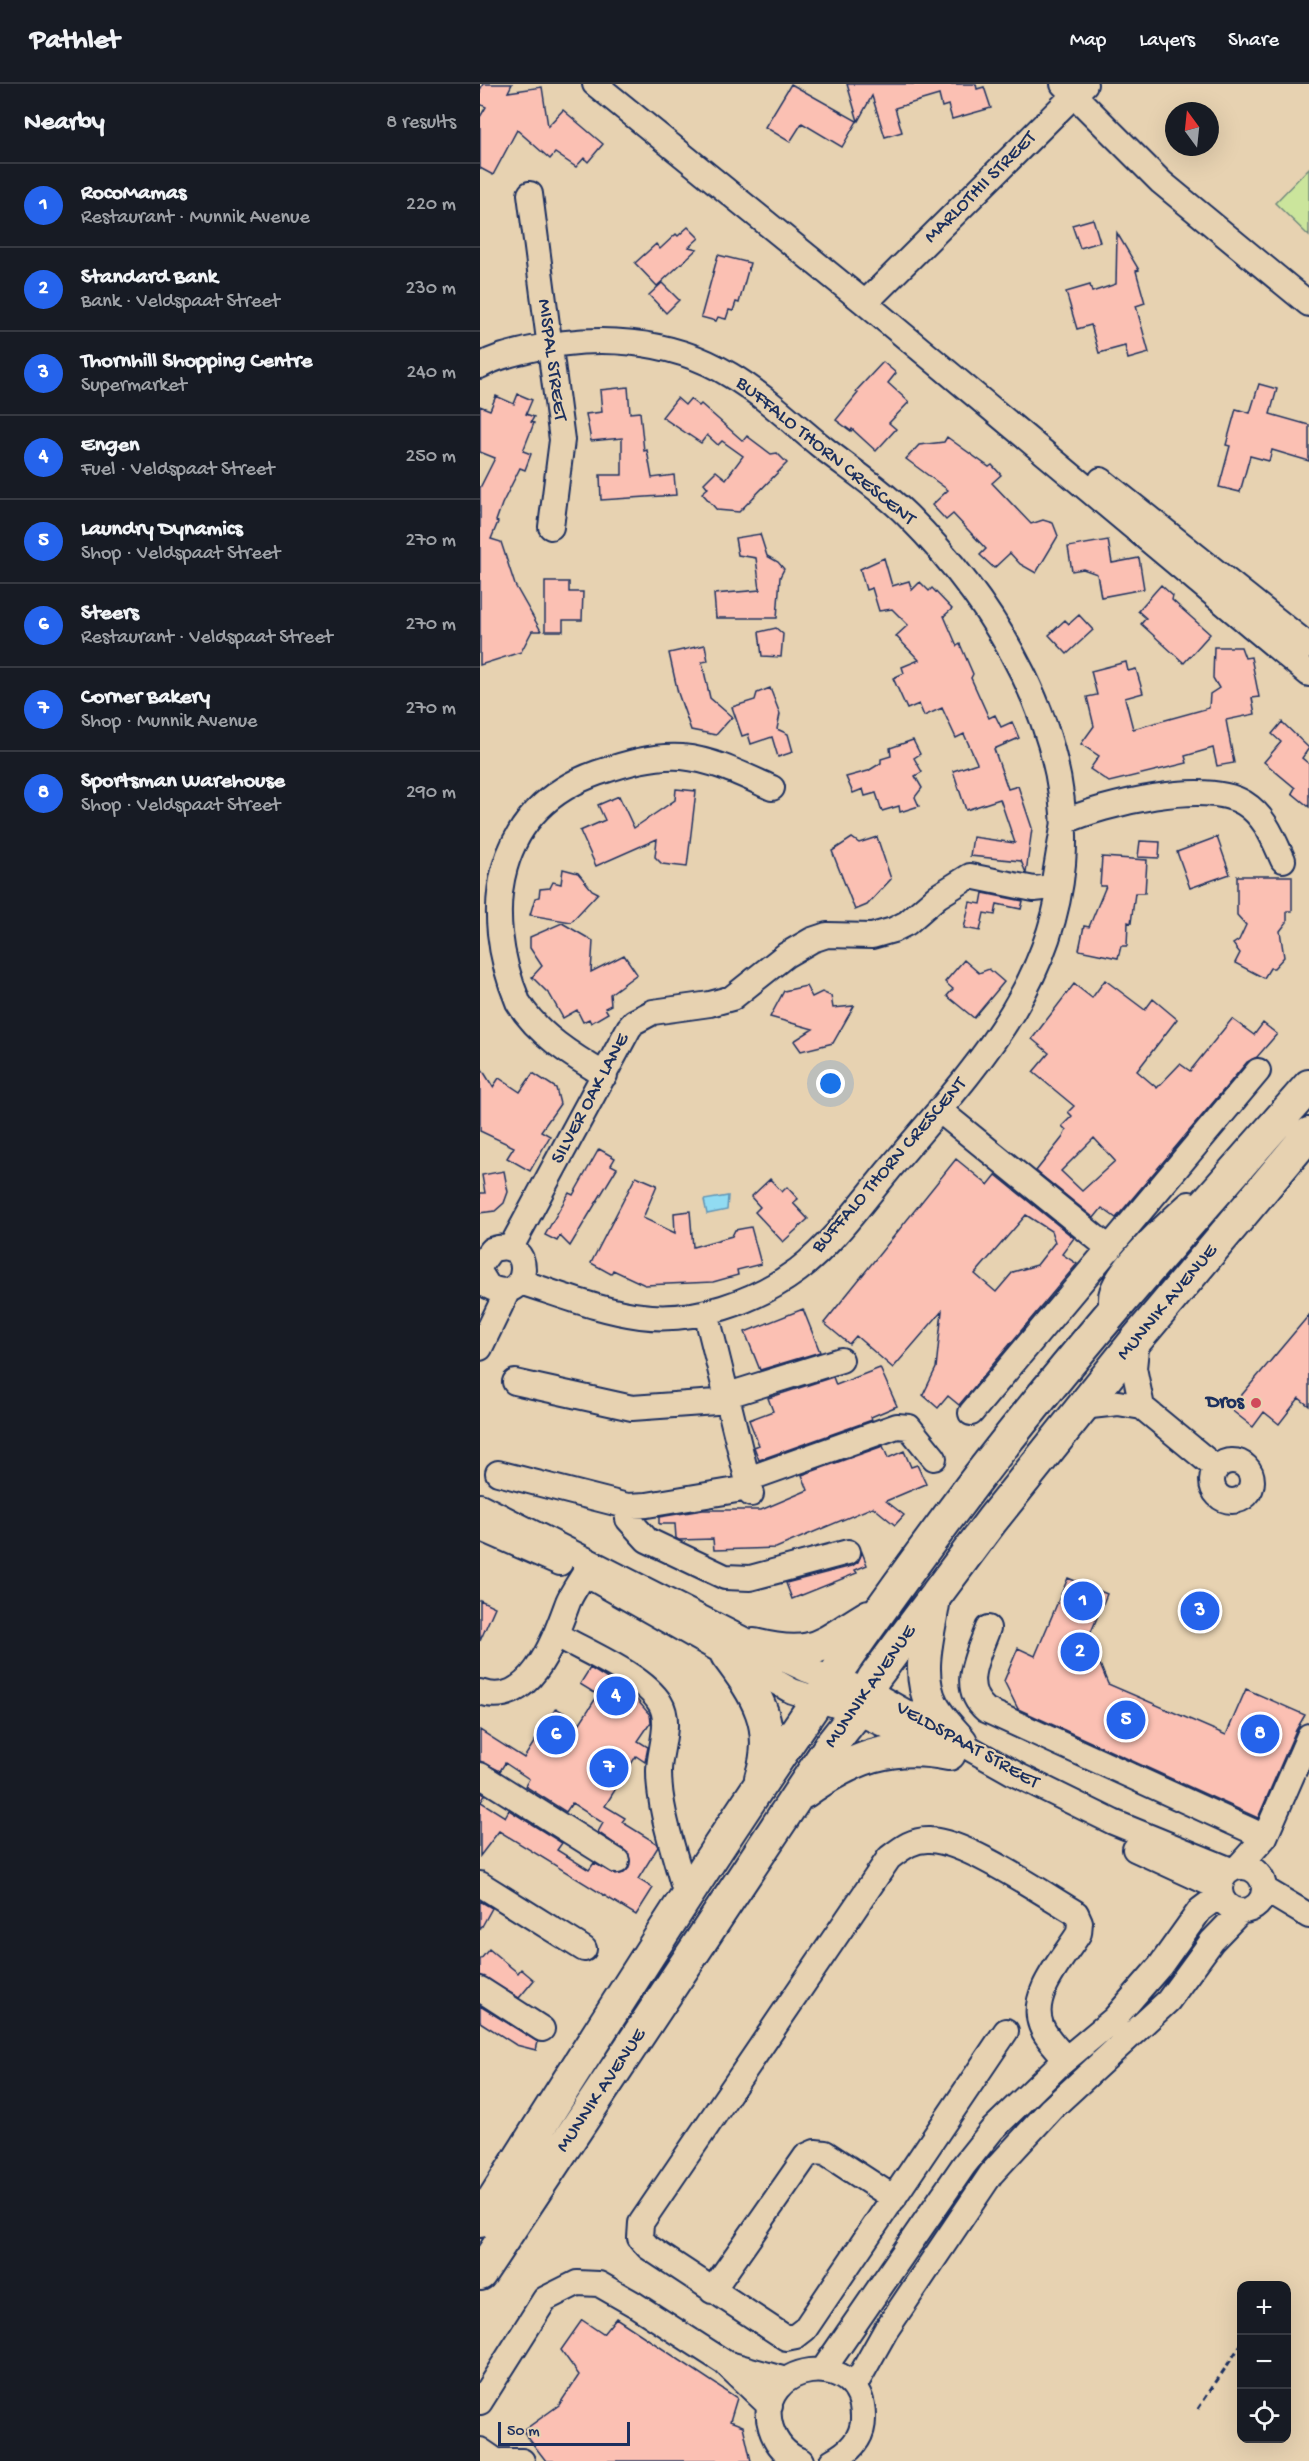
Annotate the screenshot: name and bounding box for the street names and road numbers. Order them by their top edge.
street label: MARLOTHII STREET [920,126,1043,249]
street label: MISPAL STREET [531,298,571,424]
street label: BUFFALO THORN CRESCENT [730,372,921,532]
street label: SILVER OAK LANE [547,1028,636,1168]
street label: BUFFALO THORN CRESCENT [807,1073,973,1259]
street label: MUNNIK AVENUE [1113,1239,1224,1366]
street label: MUNNIK AVENUE [820,1620,923,1753]
street label: VELDSPAAT STREET [890,1697,1044,1796]
street label: MUNNIK AVENUE [552,2023,653,2157]

